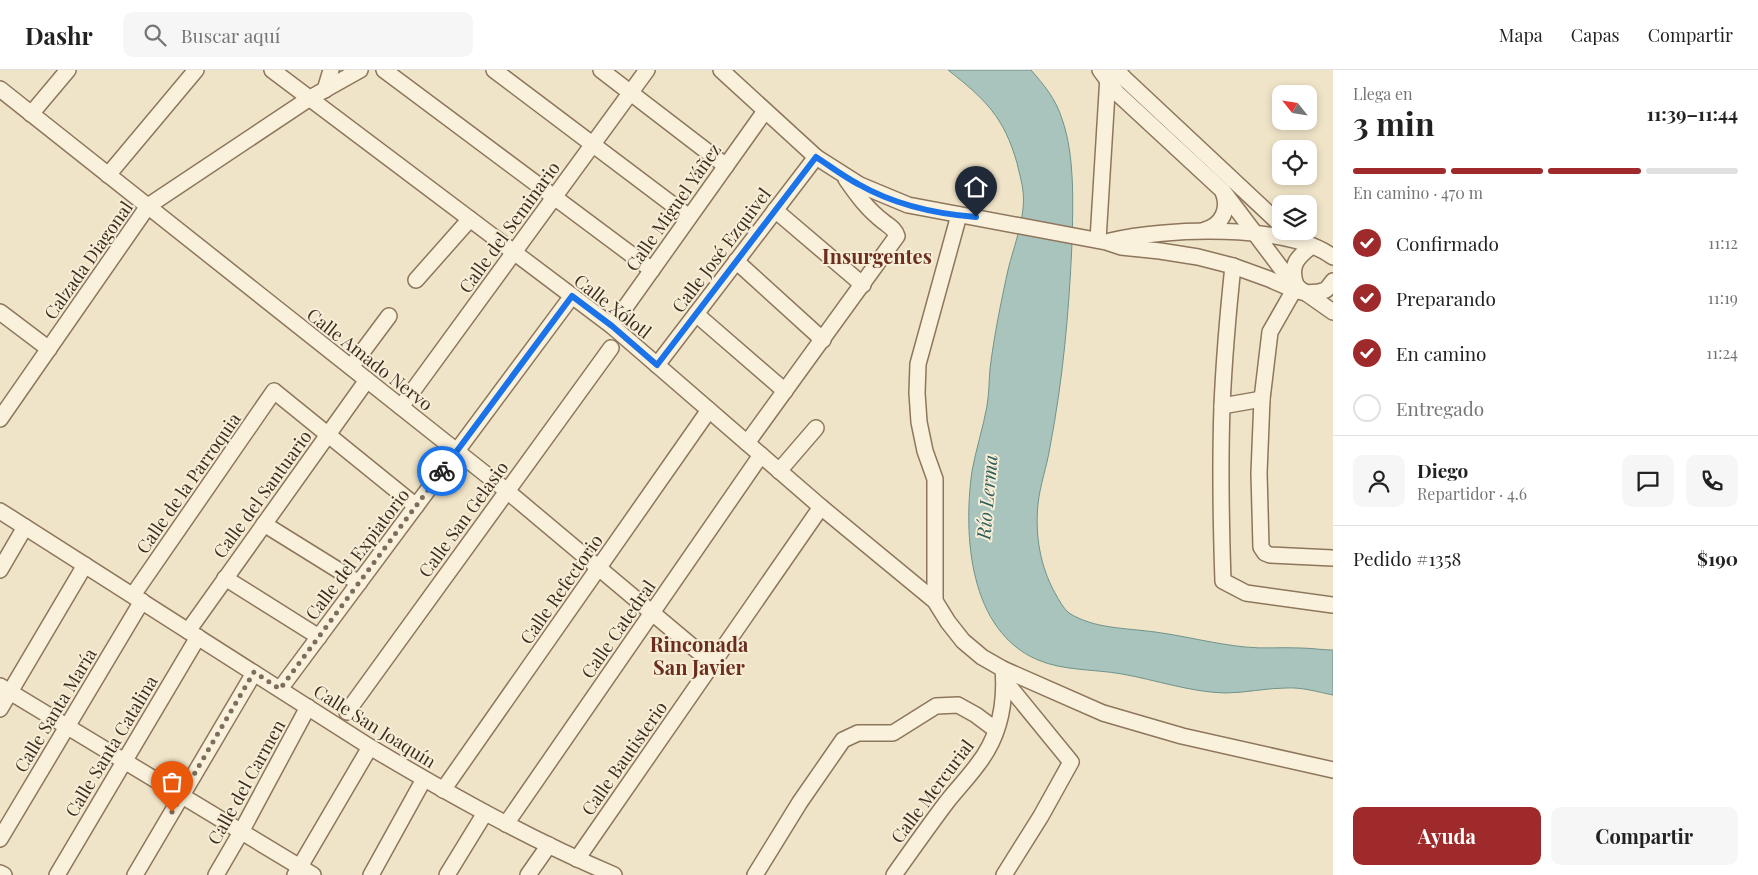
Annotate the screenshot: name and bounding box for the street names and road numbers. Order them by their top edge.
street label: Calle Miguel Yáñez [620,138,726,276]
street label: Calle del Seminario [453,156,565,298]
street label: Calle José Ezquivel [666,183,776,317]
street label: Calzada Diagonal [38,196,138,324]
street label: Calle Xólotl [569,268,657,344]
street label: Calle Amado Nervo [302,302,438,416]
street label: Calle de la Parroquia [130,408,246,558]
street label: Calle del Santuario [207,425,317,563]
street label: Calle San Gelasio [413,456,513,582]
street label: Calle del Expiatorio [300,483,414,625]
street label: Calle Refectorio [514,529,608,649]
street label: Calle Catedral [575,575,661,683]
street label: Calle Santa María [8,643,102,777]
street label: Calle Santa Catalina [59,671,163,821]
street label: Calle San Joaquín [309,679,441,773]
street label: Calle Bautisterio [576,696,672,820]
street label: Calle del Carmen [202,715,290,849]
street label: Calle Mercurial [885,734,979,848]

